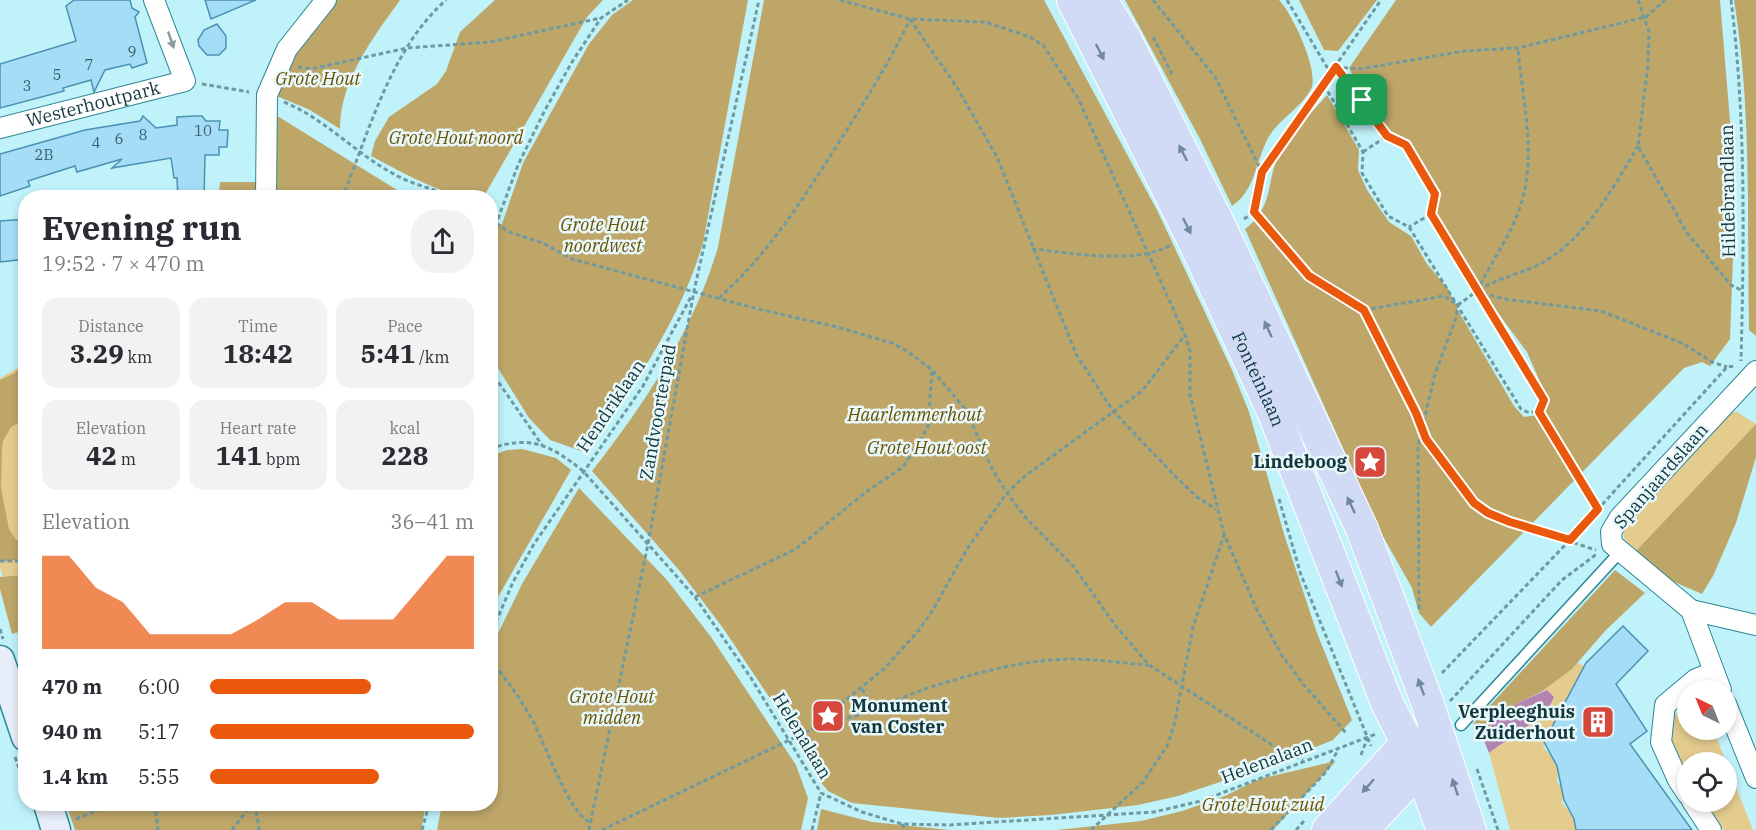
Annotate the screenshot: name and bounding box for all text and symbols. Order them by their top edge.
one-way arrow [166,31,176,49]
house number: 9 [127,42,137,61]
one-way arrow [1095,43,1105,60]
house number: 7 [84,55,94,74]
house number: 5 [52,65,62,84]
park label: Grote Hout [275,67,361,90]
pin [1336,74,1387,125]
house number: 3 [22,76,32,95]
street label: Westerhoutpark [24,76,163,132]
icon: arrive [1345,83,1378,116]
house number: 10 [194,121,212,140]
street label: Hildebrandlaan [1715,124,1740,258]
house number: 8 [138,125,148,144]
park label: Grote Hout noord [389,126,523,149]
house number: 6 [114,129,124,148]
house number: 4 [91,133,101,152]
house number: 2B [34,145,54,164]
one-way arrow [1178,145,1187,162]
text: Evening run [42,206,242,249]
button: share [411,210,474,273]
park label: Grote Hout noordwest [560,213,646,257]
one-way arrow [1183,218,1192,235]
text: 19:52 · 7 × 470 m [42,250,205,277]
text: Distance [78,316,144,336]
text: Time [238,316,278,336]
text: Pace [387,316,423,336]
one-way arrow [1263,319,1273,337]
street label: Fonteinlaan [1227,328,1290,430]
text: 3.29 [70,336,124,370]
text: 18:42 [223,336,293,370]
text: 5:41 [361,336,415,370]
street label: Zandvoorterpad [634,342,681,482]
text: km [124,347,152,367]
text: /km [415,347,449,367]
street label: Hendriklaan [571,355,650,456]
park label: Haarlemmerhout [846,403,983,426]
text: Elevation [76,418,146,438]
text: Heart rate [220,418,296,438]
text: kcal [390,418,420,438]
street label: Spanjaardslaan [1609,418,1713,533]
park label: Grote Hout oost [867,436,988,459]
text: 42 [86,438,117,472]
text: 141 [215,438,262,472]
text: 228 [382,438,428,472]
place icon: Lindeboog [1352,444,1388,480]
text: m [117,449,136,469]
text: bpm [262,449,301,469]
place label: Lindeboog [1253,450,1348,473]
one-way arrow [1347,497,1356,514]
text: Elevation [42,508,130,535]
text: 36–41 m [391,508,474,535]
one-way arrow [1335,570,1344,588]
text: 470 m [42,673,102,700]
text: 6:00 [138,673,180,700]
one-way arrow [1416,678,1425,696]
north arrow [1677,680,1737,740]
map controls [1677,680,1737,812]
park label: Grote Hout midden [569,685,655,729]
street label: Helenalaan [768,688,837,783]
place label: Monument van Coster [851,694,948,738]
place icon: Monument van Coster [810,698,846,734]
place label: Verpleeghuis Zuiderhout [1458,700,1575,744]
building icon: Verpleeghuis Zuiderhout [1580,704,1616,740]
text: 940 m [42,718,102,745]
text: 5:17 [138,718,180,745]
street label: Helenalaan [1218,732,1316,789]
button: locate [1677,752,1737,812]
text: 1.4 km [42,763,108,790]
text: 5:55 [138,763,180,790]
one-way arrow [1449,778,1459,796]
one-way arrow [1361,779,1375,794]
park label: Grote Hout zuid [1202,793,1325,816]

